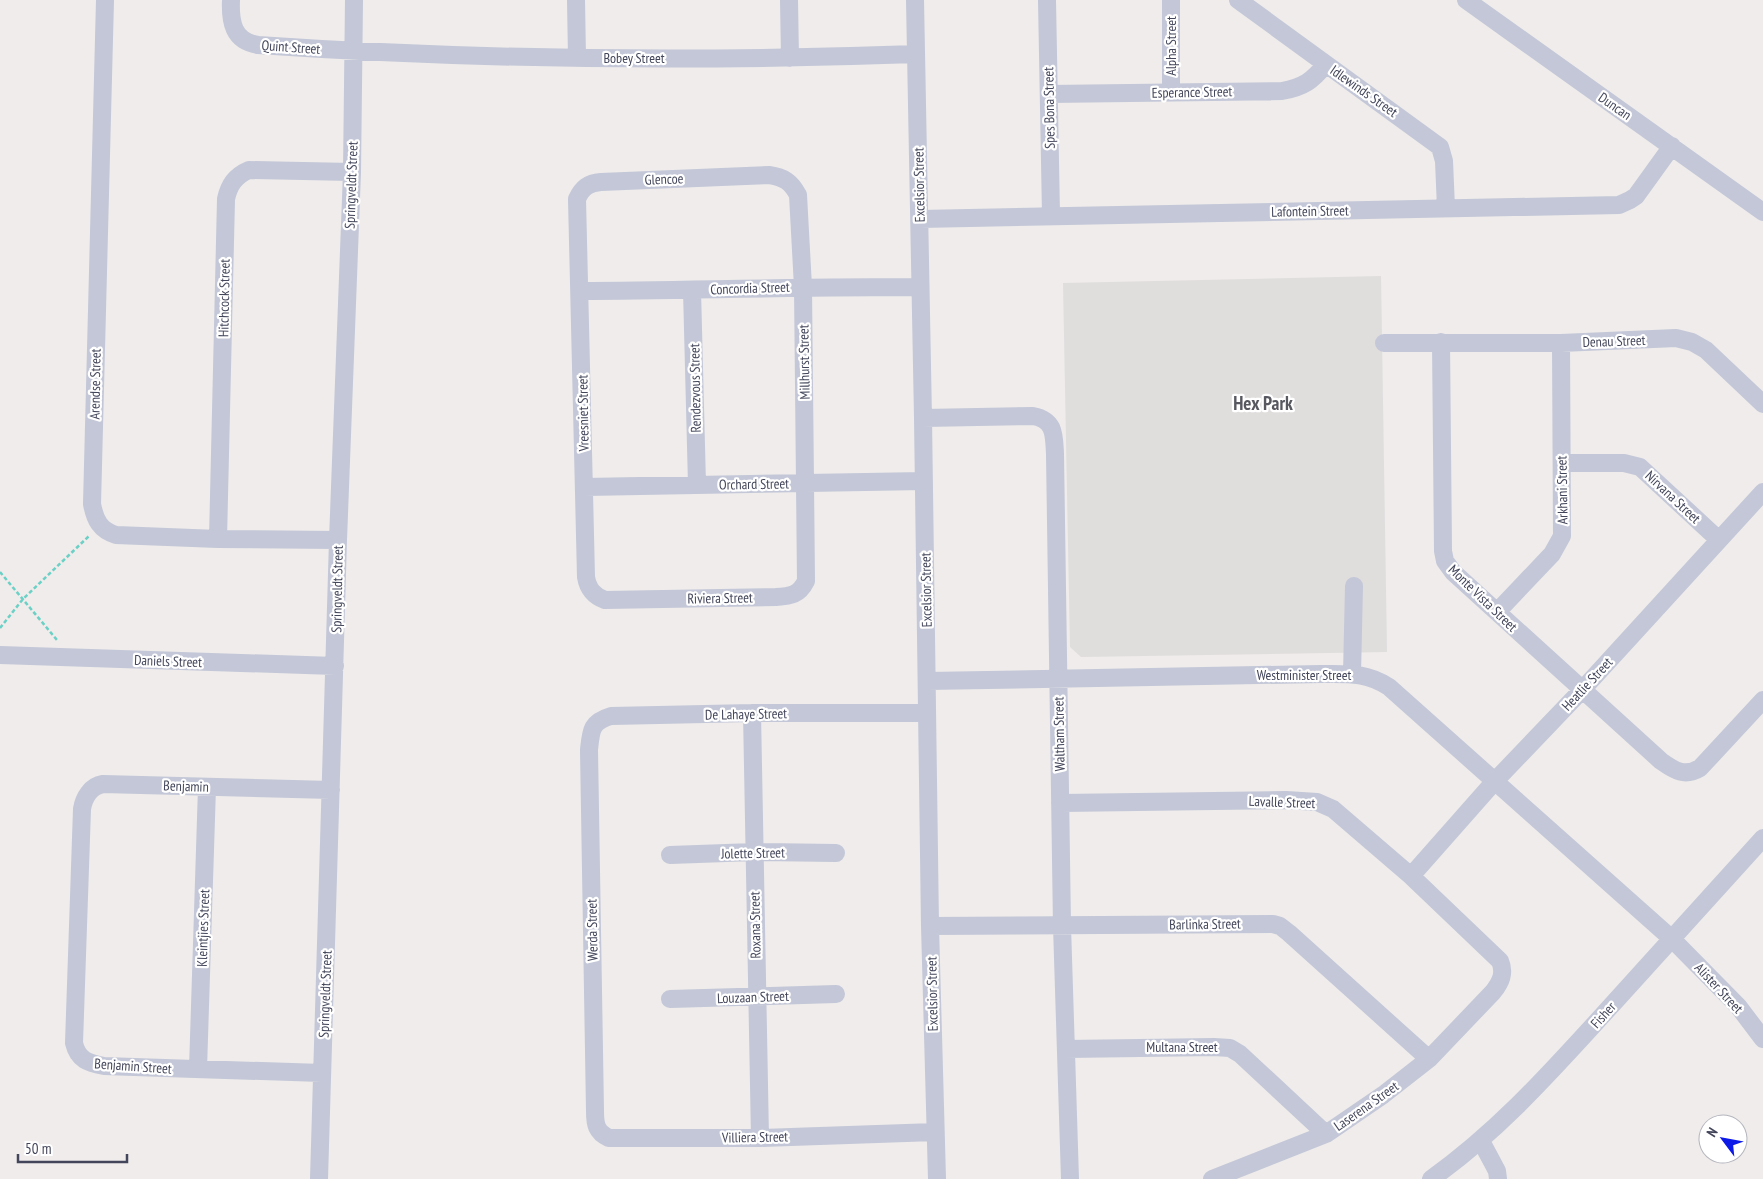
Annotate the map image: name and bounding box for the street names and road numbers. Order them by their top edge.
street label: Alpha Street [1162,16,1180,76]
street label: Quint Street [261,36,321,58]
street label: Bobey Street [603,49,665,67]
street label: Idlewinds Street [1327,61,1401,121]
street label: Spes Bona Street [1039,67,1059,149]
street label: Esperance Street [1152,82,1233,102]
street label: Duncan [1595,88,1635,124]
street label: Springveldt Street [340,141,362,229]
street label: Excelsior Street [909,147,929,223]
street label: Glencoe [644,169,684,189]
street label: Lafontein Street [1271,201,1349,221]
street label: Hitchcock Street [214,259,234,337]
street label: Concordia Street [710,278,790,298]
street label: Millhurst Street [794,324,814,400]
street label: Denau Street [1582,331,1646,351]
street label: Rendezvous Street [685,343,705,433]
street label: Arendse Street [85,348,105,420]
street label: Vreesniet Street [573,374,593,453]
street label: Arkhani Street [1552,455,1572,525]
street label: Nirvana Street [1642,467,1705,527]
street label: Orchard Street [719,474,789,494]
street label: Springveldt Street [327,545,347,633]
street label: Excelsior Street [916,552,936,628]
street label: Monte Vista Street [1445,561,1521,635]
street label: Riviera Street [687,588,753,608]
street label: Daniels Street [134,651,202,671]
street label: Heatlie Street [1558,653,1616,715]
street label: Westminister Street [1257,666,1351,684]
street label: Waltham Street [1049,696,1069,771]
street label: De Lahaye Street [705,704,787,724]
street label: Benjamin [163,776,209,796]
street label: Lavalle Street [1248,792,1316,812]
street label: Jolette Street [720,843,785,863]
street label: Kleintjies Street [193,889,213,967]
street label: Roxana Street [745,891,765,959]
street label: Werda Street [582,899,602,961]
street label: Barlinka Street [1169,914,1241,934]
street label: Springveldt Street [314,950,336,1038]
street label: Excelsior Street [922,956,942,1032]
street label: Alister Street [1691,959,1747,1017]
street label: Louzaan Street [717,987,789,1007]
street label: Fisher [1586,998,1620,1032]
street label: Multana Street [1146,1038,1218,1056]
street label: Benjamin Street [94,1054,172,1078]
street label: Laserena Street [1330,1077,1402,1135]
street label: Villiera Street [721,1127,788,1147]

